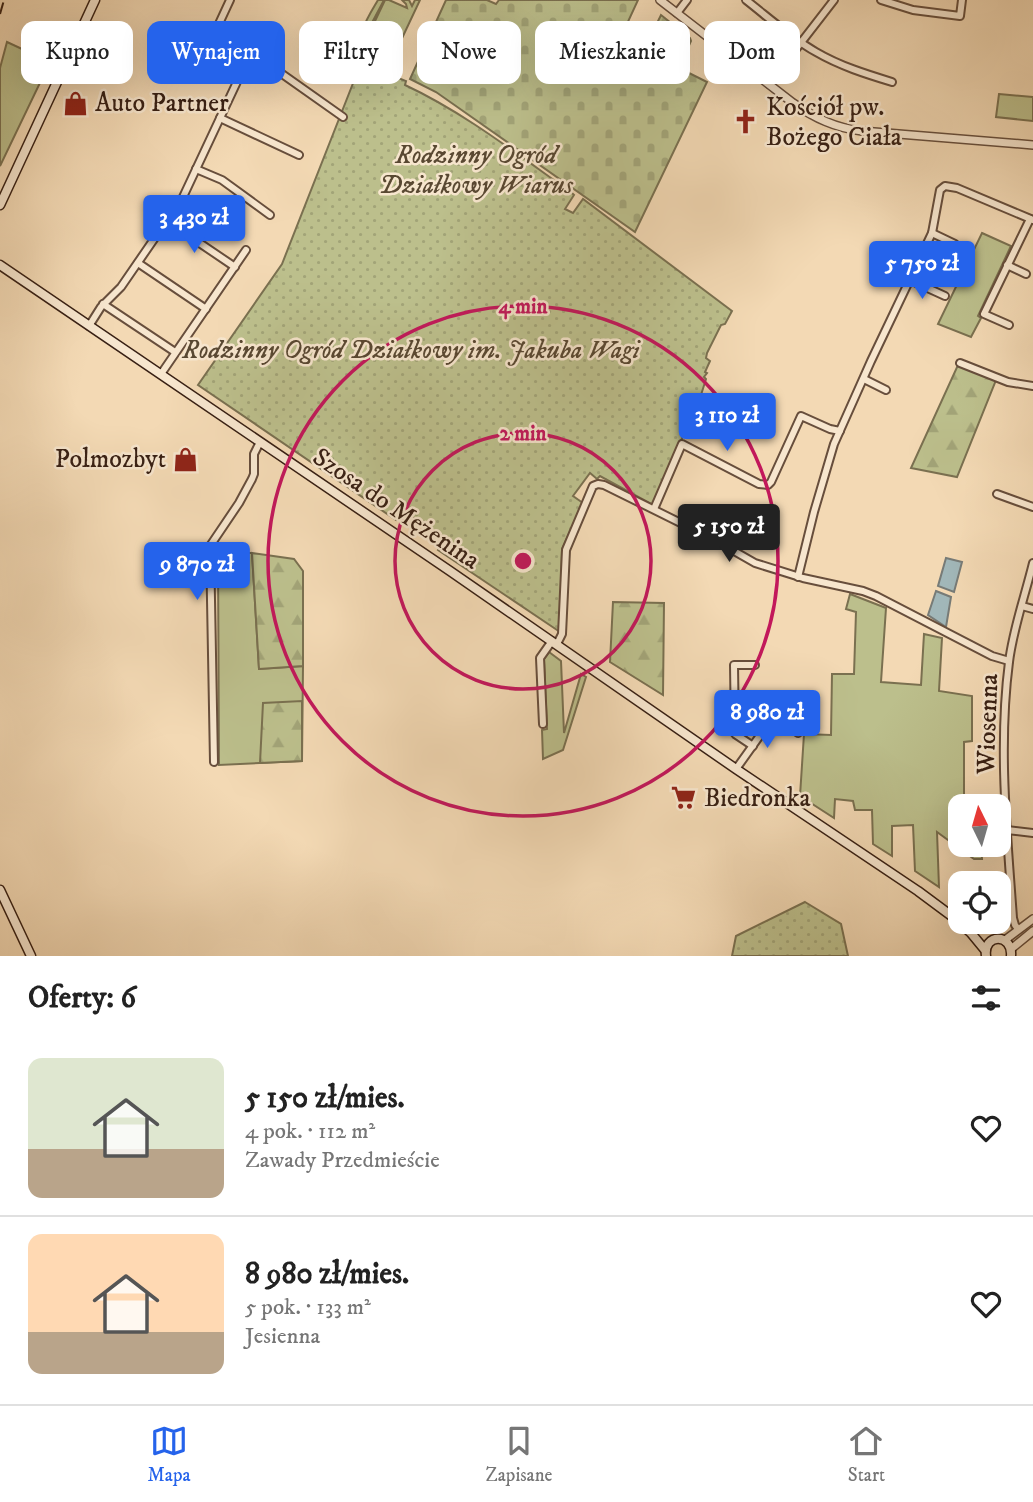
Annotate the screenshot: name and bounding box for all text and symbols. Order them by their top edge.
chip: Kupno [21,21,133,84]
chip: Wynajem [147,21,285,84]
chip: Filtry [299,21,403,84]
chip: Nowe [417,21,521,84]
chip: Mieszkanie [535,21,690,84]
chip: Dom [704,21,800,84]
place label: Auto Partner [95,87,229,120]
shop icon: Auto Partner [61,89,89,117]
place label: Kościół pw. Bożego Ciała [766,91,902,154]
church icon: Kościół pw. Bożego Ciała [732,108,760,136]
park label: Rodzinny Ogród Działkowy Wiarus [379,139,574,202]
pin: 3 430 zł [122,196,266,255]
text: 3 430 zł [159,203,229,232]
pin: 5 750 zł [850,242,994,301]
text: 5 750 zł [885,249,959,278]
text: 4 min [499,294,548,320]
park label: Rodzinny Ogród Działkowy im. Jakuba Wagi [181,334,642,367]
pin: 3 110 zł [655,393,799,453]
text: 3 110 zł [695,401,759,430]
text: 2 min [500,421,548,447]
street label: Szosa do Mężenina [306,441,486,577]
place label: Polmozbyt [55,443,166,476]
shop icon: Polmozbyt [172,445,200,473]
pin: 5 150 zł [657,504,801,564]
text: 5 150 zł [694,512,764,541]
pin: 9 870 zł [125,542,269,602]
centre of rings [511,549,535,573]
text: 9 870 zł [160,550,234,579]
street label: Wiosenna [970,673,1006,776]
pin: 8 980 zł [695,690,839,750]
text: 8 980 zł [730,698,804,727]
place label: Biedronka [704,782,811,815]
supermarket icon: Biedronka [670,784,698,812]
north arrow [948,794,1012,858]
map controls [948,794,1011,934]
button: locate [948,871,1011,934]
icon: filters [967,979,1005,1017]
text: Oferty: 6 [28,980,136,1017]
text: 5 150 zł/mies. [245,1080,405,1117]
icon: home [84,1086,168,1170]
icon: heart [967,1109,1005,1147]
text: 4 pok. · 112 m² [245,1117,375,1146]
text: Zawady Przedmieście [245,1146,440,1175]
text: 8 980 zł/mies. [245,1256,409,1293]
icon: home [84,1262,168,1346]
icon: heart [967,1285,1005,1323]
text: 5 pok. · 133 m² [245,1293,371,1322]
text: Jesienna [245,1322,320,1351]
tab: Mapa [148,1422,191,1487]
tab: Zapisane [486,1422,552,1487]
tab: Start [847,1422,885,1487]

